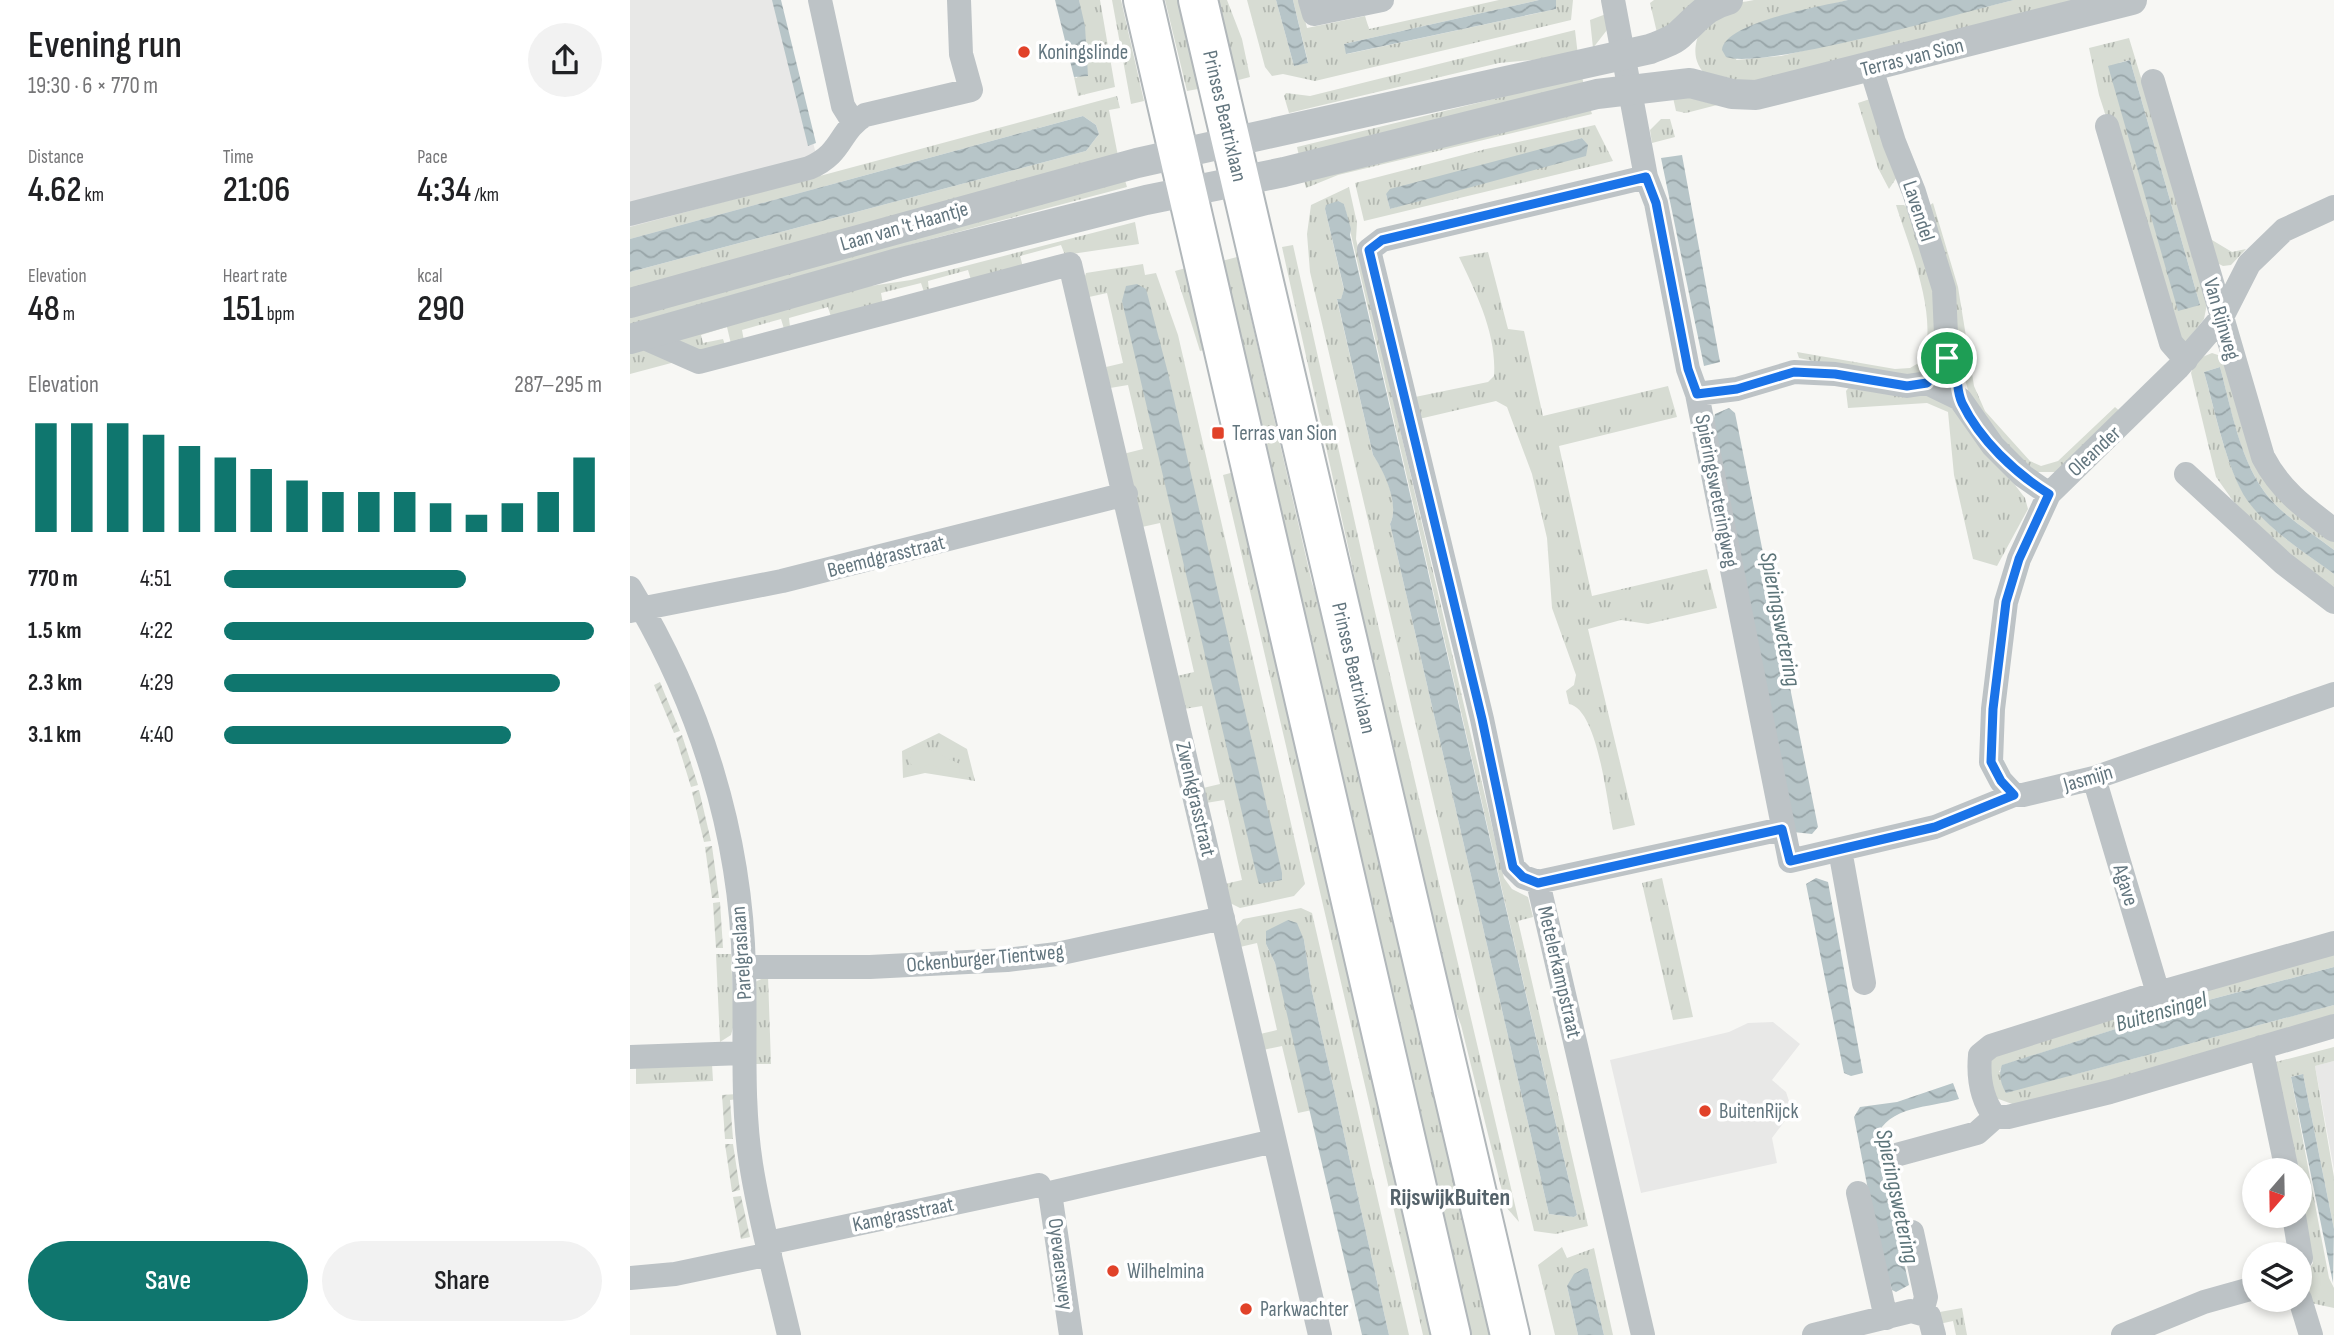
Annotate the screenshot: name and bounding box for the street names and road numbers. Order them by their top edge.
street label: Terras van Sion [1858,33,1966,82]
street label: Prinses Beatrixlaan [1197,48,1252,184]
street label: Lavendel [1897,178,1940,245]
street label: Laan van 't Haantje [837,196,971,257]
street label: Van Rijnweg [2198,275,2245,363]
street label: Spieringsweteringweg [1689,412,1744,570]
street label: Oleander [2063,421,2126,482]
street label: Beemdgrasstraat [825,530,947,583]
street label: Prinses Beatrixlaan [1326,600,1381,736]
street label: Zwenkgrasstraat [1170,739,1221,859]
street label: Jasmijn [2060,760,2116,798]
street label: Agave [2107,861,2144,909]
street label: Metelerkampstraat [1532,904,1587,1040]
street label: Parelgraslaan [726,905,757,1000]
street label: Ockenburger Tientweg [905,939,1065,978]
street label: Kamgrasstraat [850,1192,956,1237]
street label: Oyevaerswey [1042,1217,1079,1311]

